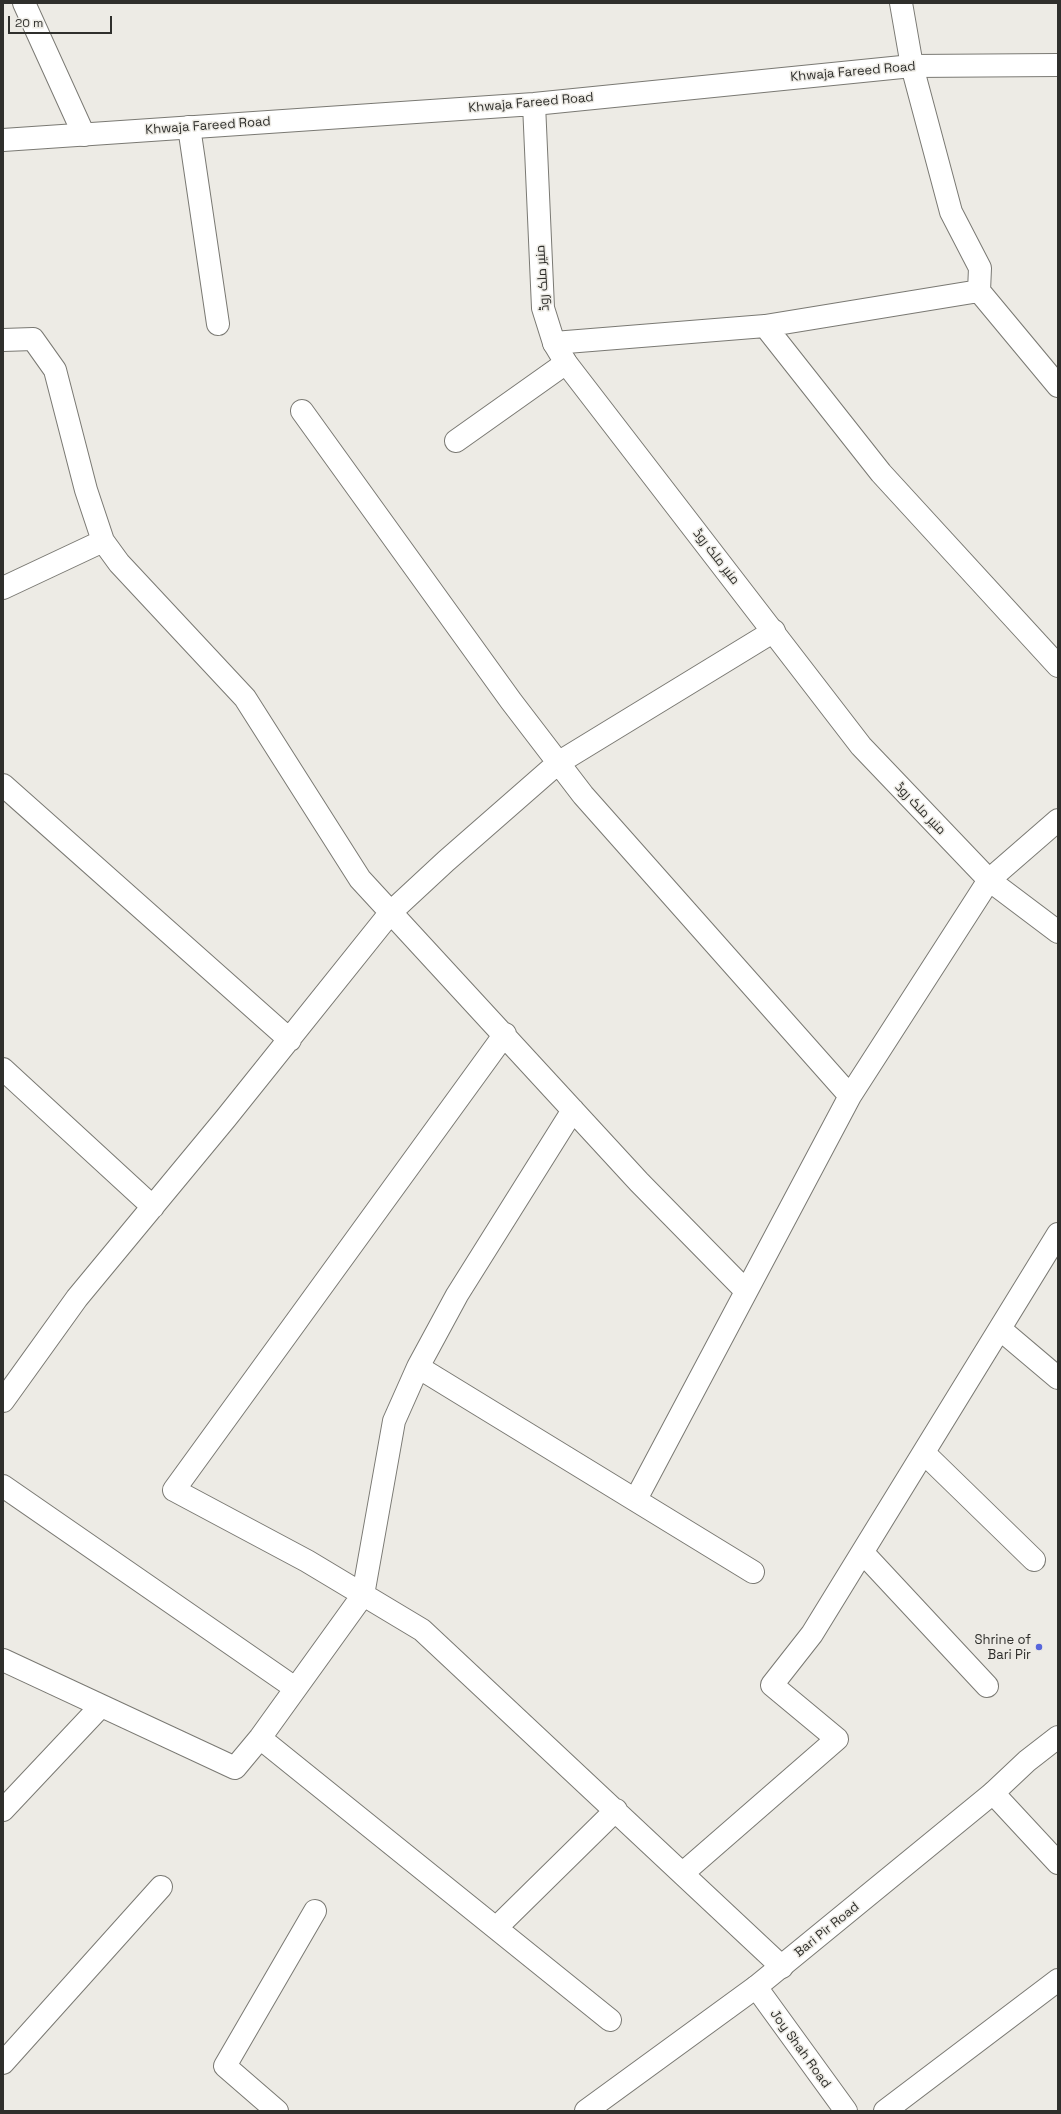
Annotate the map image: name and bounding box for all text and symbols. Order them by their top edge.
scale bar [10,8,114,34]
text: 20 m [15,15,43,31]
street label: Khwaja Fareed Road [790,59,916,85]
street label: Khwaja Fareed Road [468,90,594,116]
street label: Khwaja Fareed Road [145,114,271,138]
street label: منیر ملک روڈ [533,244,553,312]
street label: منیر ملک روڈ [689,526,743,588]
street label: منیر ملک روڈ [891,780,949,838]
place label: Shrine of Bari Pir [974,1632,1031,1663]
marker: Shrine of Bari Pir [1034,1642,1044,1652]
street label: Bari Pir Road [792,1899,862,1961]
street label: Joy Shah Road [766,2007,834,2091]

